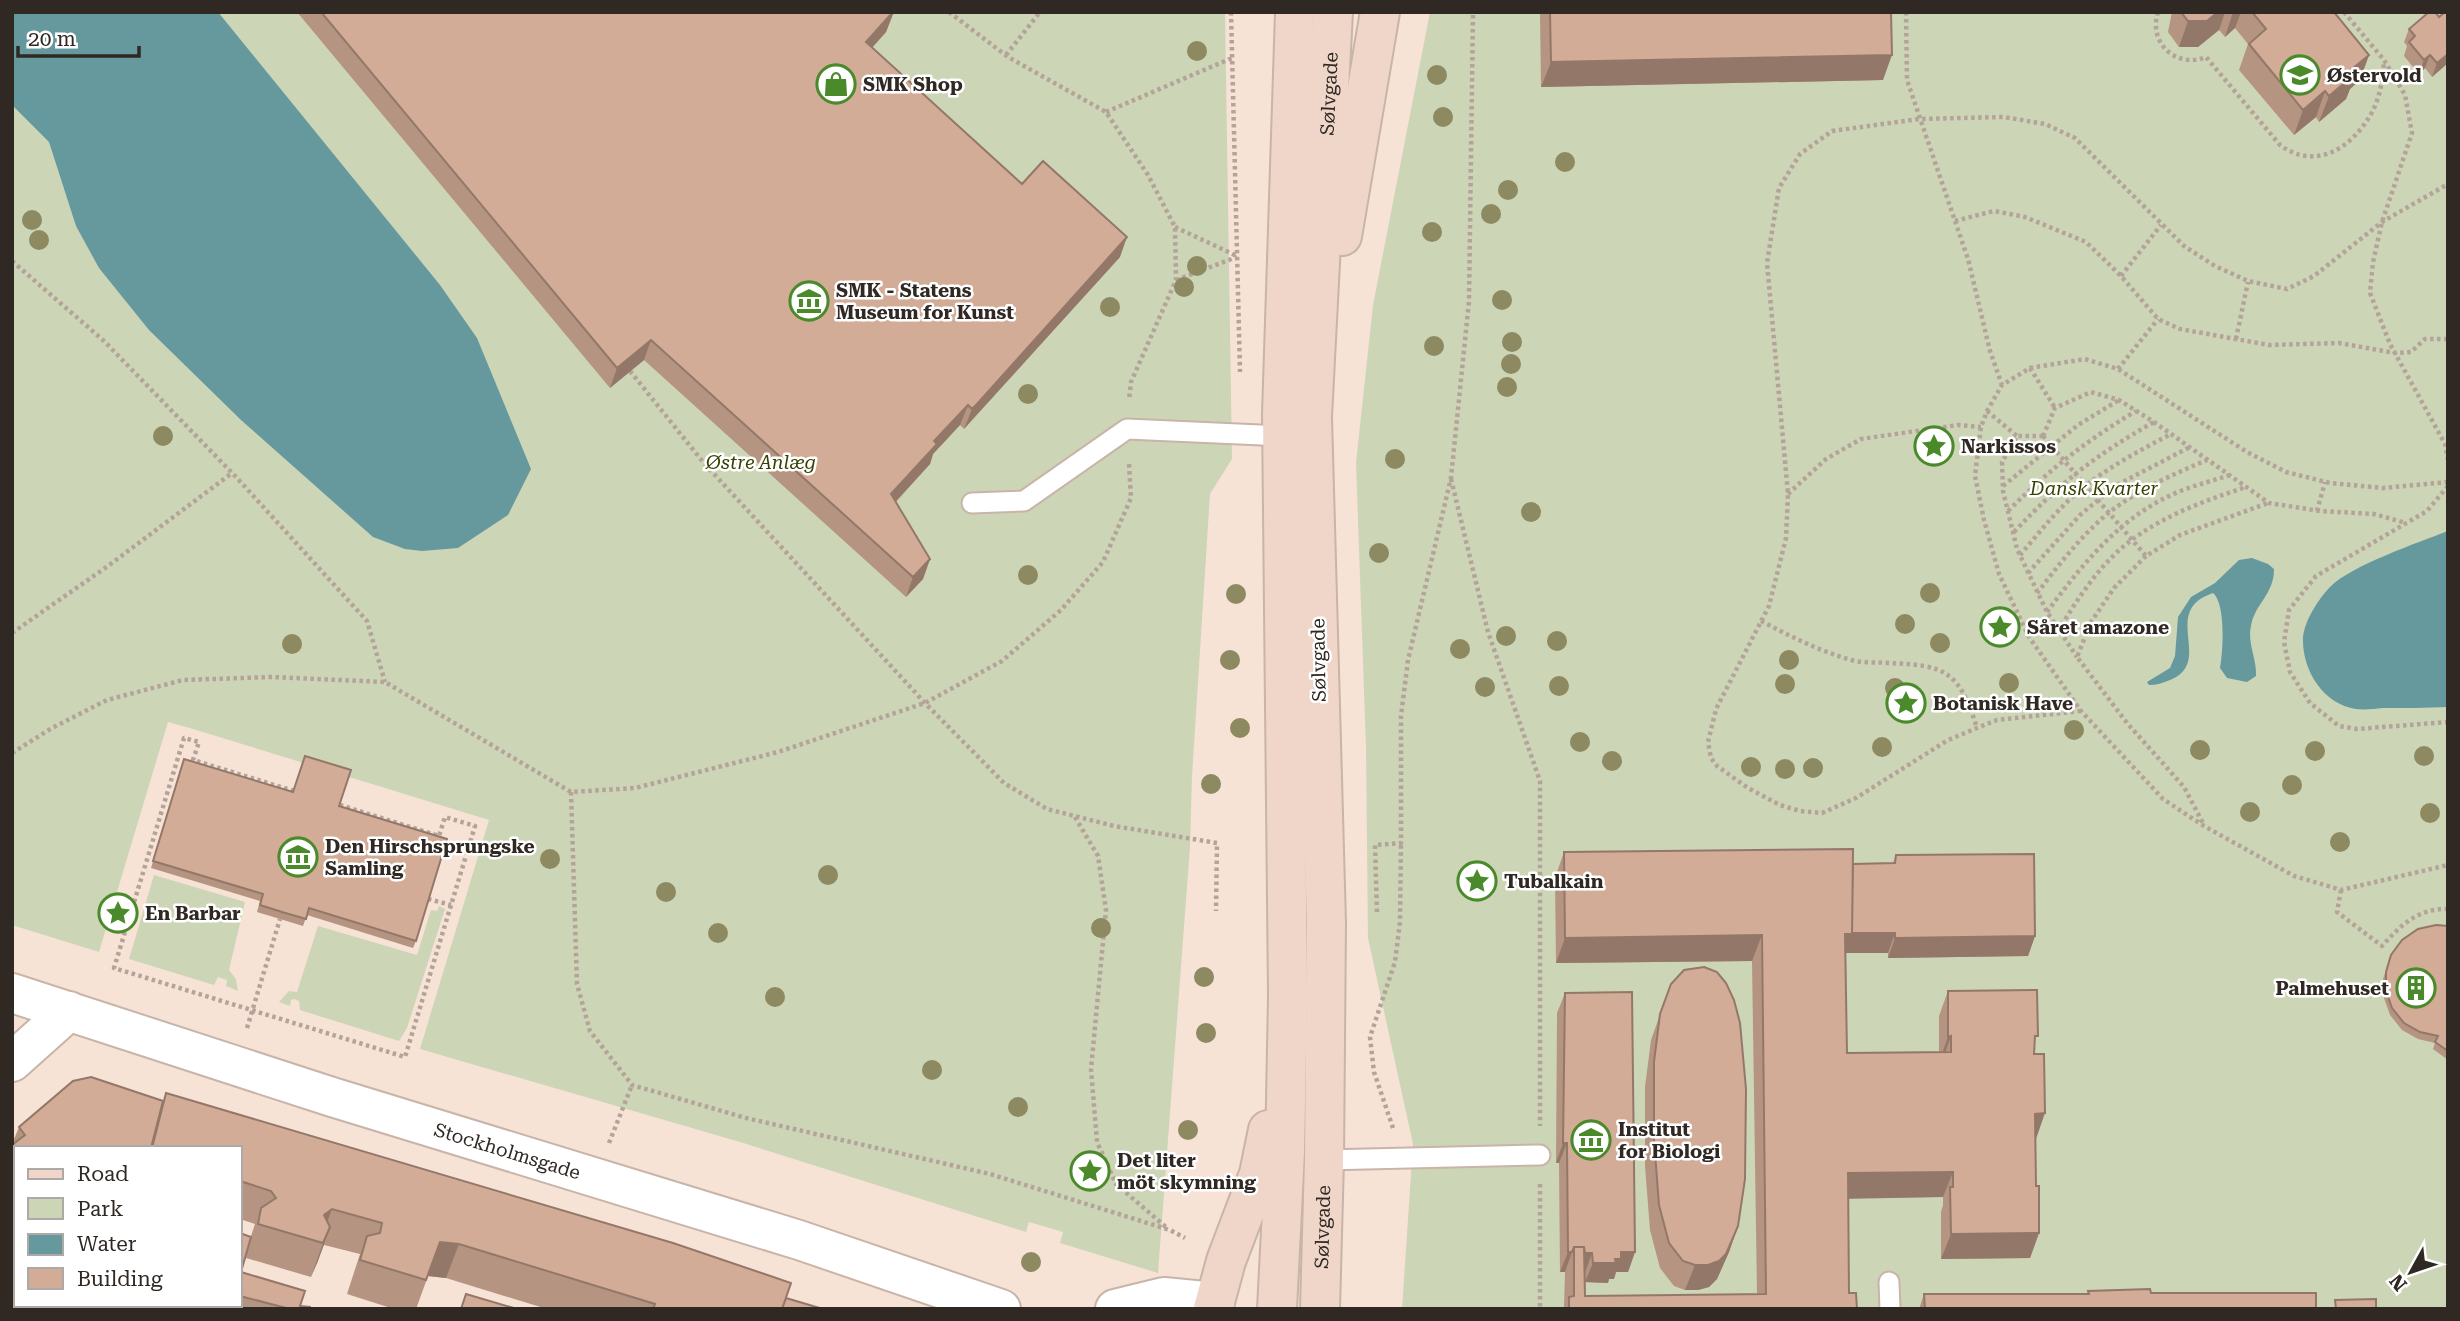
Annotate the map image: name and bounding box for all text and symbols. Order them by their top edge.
scale bar [18,14,138,58]
text: 20 m [28,27,76,51]
street label: Sølvgade [1316,51,1343,136]
school or university icon: Østervold [2279,54,2321,96]
shop icon: SMK Shop [815,63,857,105]
place label: Østervold [2326,64,2422,87]
place label: SMK Shop [863,73,963,96]
place label: SMK - Statens Museum for Kunst [836,279,1014,324]
museum icon: SMK - Statens Museum for Kunst [788,280,830,322]
place icon: Narkissos [1913,425,1955,467]
place label: Narkissos [1961,435,2056,458]
park label: Østre Anlæg [704,451,816,474]
park label: Dansk Kvarter [2029,477,2158,500]
place icon: Såret amazone [1979,606,2021,648]
place label: Såret amazone [2027,616,2169,639]
street label: Sølvgade [1306,618,1331,702]
place icon: Botanisk Have [1885,682,1927,724]
place label: Botanisk Have [1933,692,2073,715]
place label: Den Hirschsprungske Samling [325,835,535,880]
museum icon: Den Hirschsprungske Samling [277,836,319,878]
place icon: Tubalkain [1456,860,1498,902]
place label: Tubalkain [1504,870,1604,893]
place icon: En Barbar [97,892,139,934]
place label: En Barbar [145,902,241,925]
building icon: Palmehuset [2395,967,2437,1009]
place label: Palmehuset [2276,977,2389,1000]
street label: Stockholmsgade [431,1118,583,1184]
place label: Institut for Biologi [1618,1118,1720,1163]
museum icon: Institut for Biologi [1570,1119,1612,1161]
legend [14,1146,242,1307]
place label: Det liter möt skymning [1117,1149,1256,1194]
place icon: Det liter möt skymning [1069,1150,1111,1192]
text: Road [77,1162,129,1186]
street label: Sølvgade [1310,1185,1335,1269]
text: Park [77,1197,123,1221]
text: Water [77,1232,137,1256]
north arrow [2376,1237,2446,1307]
text: Building [77,1267,163,1291]
text: N [2385,1269,2412,1296]

